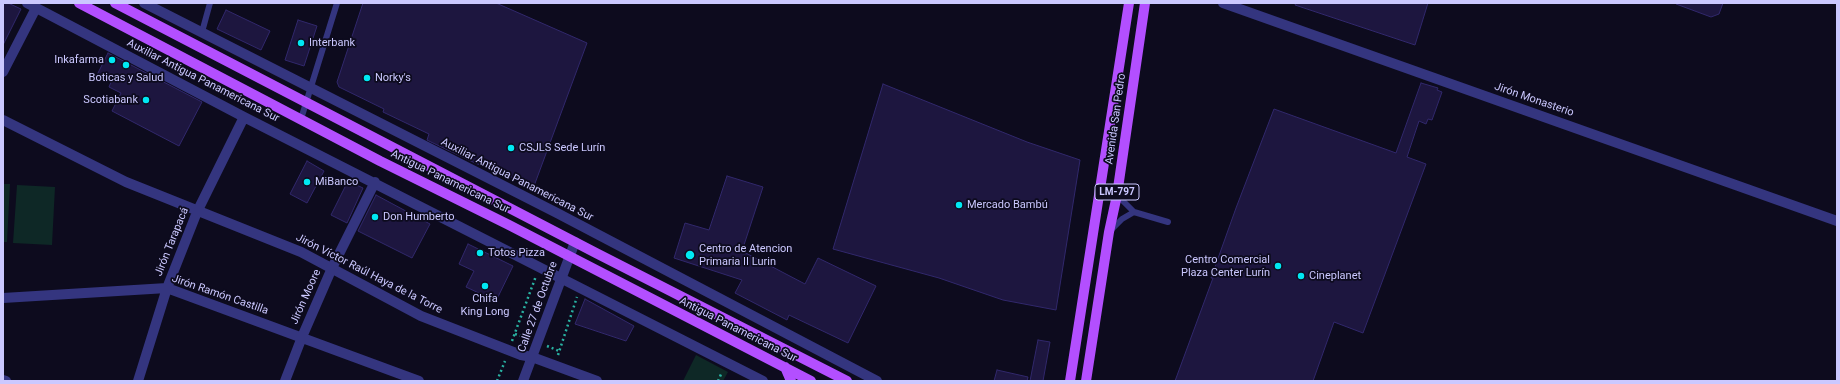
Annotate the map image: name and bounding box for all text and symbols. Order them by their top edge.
place label: Interbank [309,36,355,50]
street label: Auxiliar Antigua Panamericana Sur [125,37,281,125]
marker: Interbank [296,38,306,48]
place label: Inkafarma [54,53,104,67]
marker: Inkafarma [107,55,117,65]
marker: Boticas y Salud [121,60,131,70]
place label: Boticas y Salud [89,71,163,85]
place label: Norky's [375,71,411,85]
marker: Norky's [362,73,372,83]
street label: Avenida San Pedro [1103,73,1129,165]
street label: Jirón Monasterio [1493,80,1575,120]
place label: Scotiabank [83,93,138,107]
marker: Scotiabank [141,95,151,105]
street label: Auxiliar Antigua Panamericana Sur [439,136,595,224]
place label: CSJLS Sede Lurín [519,141,605,155]
marker: CSJLS Sede Lurín [506,143,516,153]
street label: Antigua Panamericana Sur [389,148,511,216]
place label: MiBanco [315,175,358,189]
marker: MiBanco [302,177,312,187]
road number: LM-797 [1095,184,1139,200]
place label: Mercado Bambú [967,198,1048,212]
marker: Mercado Bambú [954,200,964,210]
street label: Jirón Tarapacá [152,206,192,278]
place label: Don Humberto [383,210,455,224]
marker: Don Humberto [370,212,380,222]
street label: Jirón Víctor Raúl Haya de la Torre [294,231,444,317]
place label: Centro de Atencion Primaria II Lurin [699,242,792,268]
place label: Totos Pizza [488,246,545,260]
marker: Totos Pizza [475,248,485,258]
marker: Centro de Atencion Primaria II Lurin [684,249,696,261]
place label: Centro Comercial Plaza Center Lurín [1181,253,1270,279]
street label: Calle 27 de Octubre [515,260,561,354]
marker: Centro Comercial Plaza Center Lurín [1273,261,1283,271]
street label: Jirón Moore [288,267,324,327]
place label: Cineplanet [1309,269,1361,283]
marker: Cineplanet [1296,271,1306,281]
street label: Jirón Ramón Castilla [170,272,270,318]
marker: Chifa King Long [480,281,490,291]
place label: Chifa King Long [460,292,510,318]
street label: Antigua Panamericana Sur [677,295,799,365]

